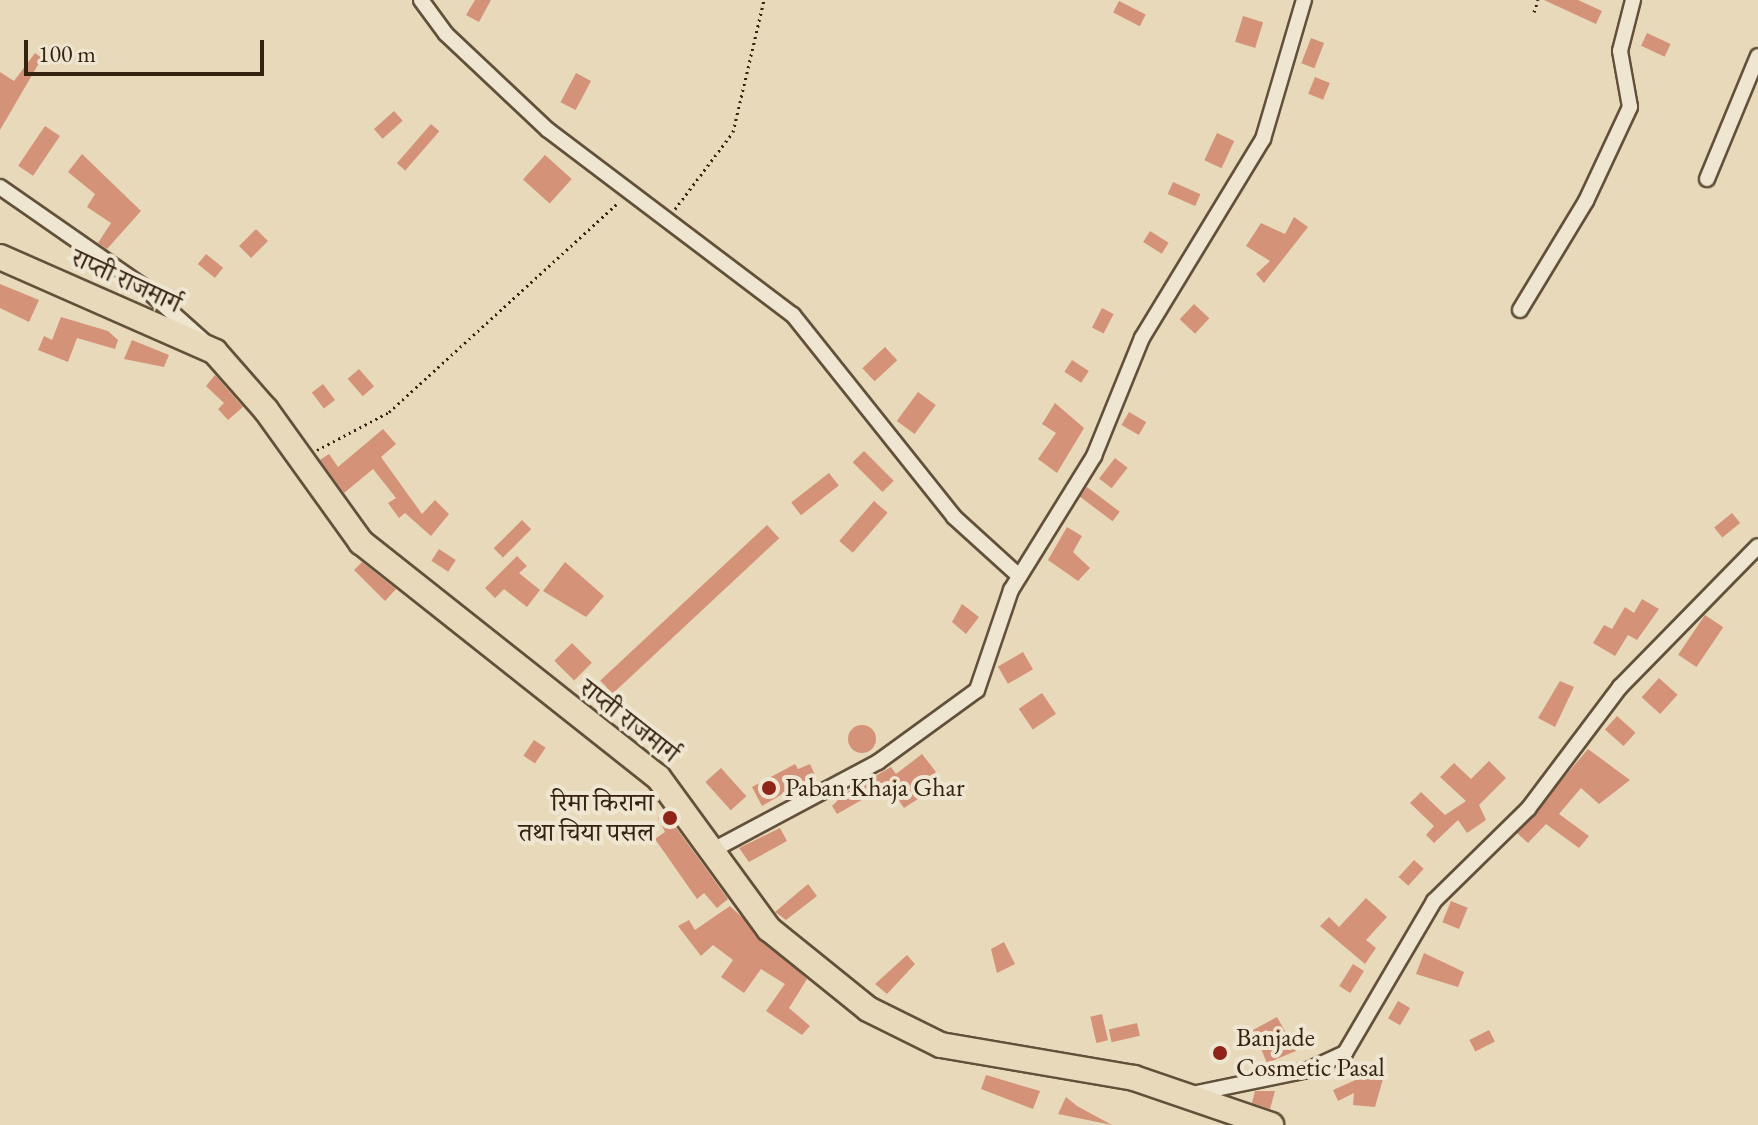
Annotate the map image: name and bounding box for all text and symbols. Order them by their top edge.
scale bar [28,24,268,74]
text: 100 m [38,38,96,69]
street label: राप्ती राजमार्ग [66,242,186,320]
street label: राप्ती राजमार्ग [573,672,685,770]
place label: Paban Khaja Ghar [785,772,965,804]
marker: Paban Khaja Ghar [760,779,778,797]
place label: रिमा किराना तथा चिया पसल [518,787,654,848]
marker: रिमा किराना तथा चिया पसल [661,809,679,827]
place label: Banjade Cosmetic Pasal [1236,1022,1385,1084]
marker: Banjade Cosmetic Pasal [1211,1044,1229,1062]

